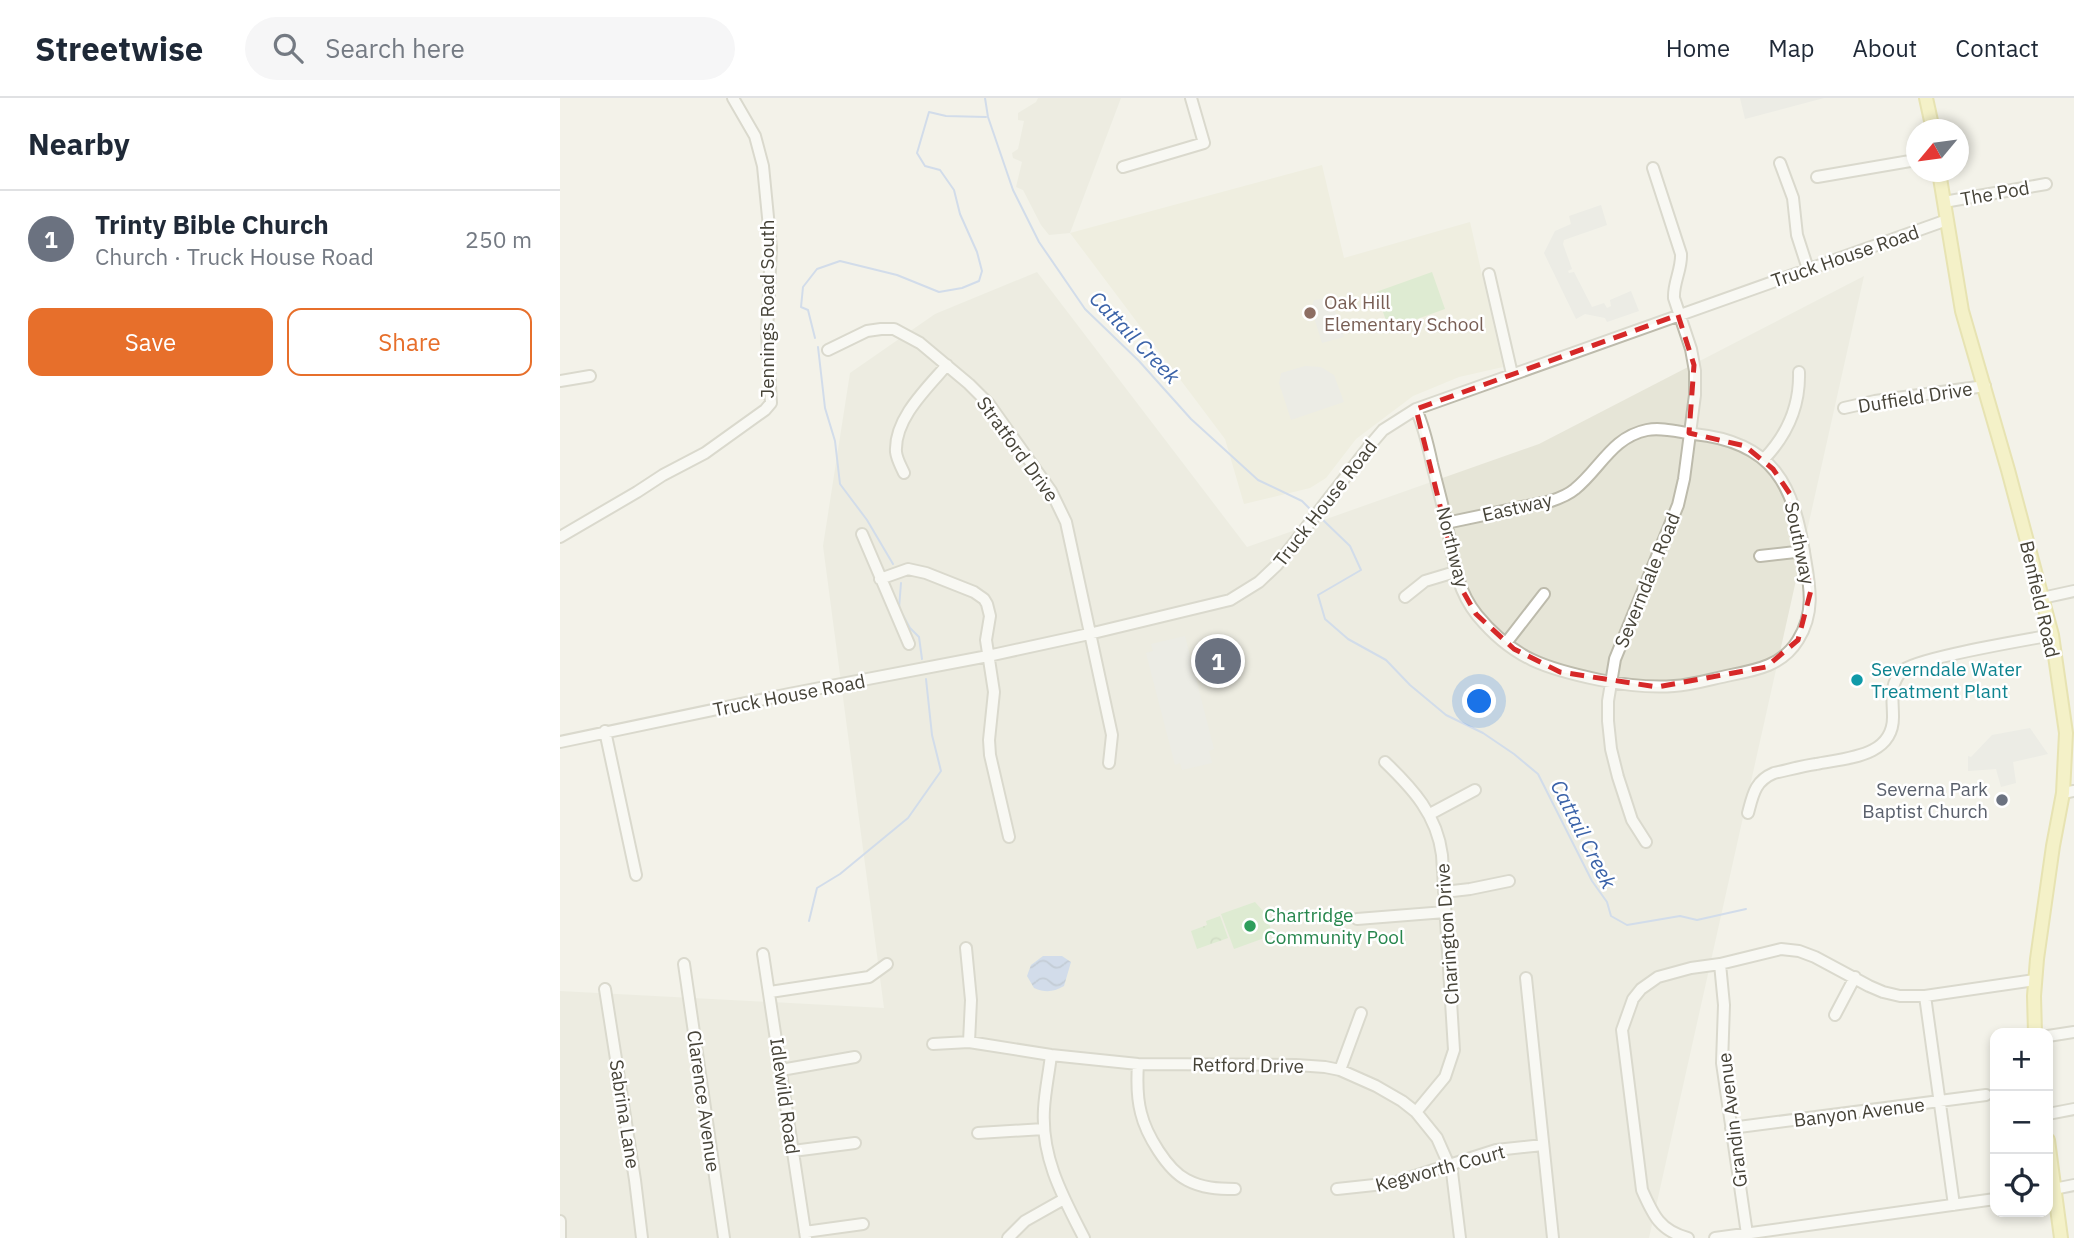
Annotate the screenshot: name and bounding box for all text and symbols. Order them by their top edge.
search box [245,17,735,80]
text: Streetwise [35,27,203,70]
icon: search [269,29,307,67]
text: Search here [325,31,465,65]
text: Home [1666,32,1730,64]
text: Map [1768,32,1814,64]
text: About [1852,32,1917,64]
text: Contact [1955,32,2039,64]
north arrow [1906,119,1969,182]
text: Nearby [28,124,130,163]
street label: The Pod [1959,175,2031,211]
text: Trinty Bible Church [95,207,329,241]
street label: Jennings Road South [755,219,779,399]
street label: Truck House Road [1768,219,1922,293]
text: 1 [44,224,58,254]
text: 250 m [465,224,532,254]
text: Church · Truck House Road [95,241,374,271]
water label: Cattail Creek [1084,285,1187,390]
place label: Oak Hill Elementary School [1324,290,1484,336]
marker: Oak Hill Elementary School [1302,305,1318,321]
button: Save [28,308,273,376]
button: Share [287,308,532,376]
street label: Duffield Drive [1856,376,1974,418]
street label: Stratford Drive [972,392,1064,506]
street label: Truck House Road [1268,435,1382,571]
street label: Eastway [1480,487,1555,527]
street label: Southway [1780,500,1821,587]
street label: Northway [1431,504,1475,590]
street label: Severndale Road [1609,509,1685,651]
street label: Benfield Road [2015,538,2065,660]
pin: 1 [1195,635,1241,687]
place label: Severndale Water Treatment Plant [1871,657,2022,703]
street label: Truck House Road [711,668,867,722]
marker: Severndale Water Treatment Plant [1849,672,1865,688]
your location [1462,684,1496,718]
water label: Cattail Creek [1545,775,1624,894]
place label: Severna Park Baptist Church [1862,777,1988,823]
marker: Severna Park Baptist Church [1994,792,2010,808]
street label: Charington Drive [1430,862,1464,1006]
place label: Chartridge Community Pool [1264,903,1404,949]
marker: Chartridge Community Pool [1242,918,1258,934]
map controls [1990,1028,2053,1217]
button: + [1990,1028,2053,1091]
street label: Clarence Avenue [682,1029,726,1173]
street label: Idlewild Road [765,1036,805,1156]
street label: Grandin Avenue [1712,1051,1752,1189]
street label: Retford Drive [1192,1052,1304,1078]
street label: Sabrina Lane [605,1058,645,1170]
button: − [1990,1091,2053,1154]
street label: Banyon Avenue [1792,1092,1926,1132]
street label: Kegworth Court [1373,1139,1507,1197]
button: locate [1990,1154,2053,1217]

